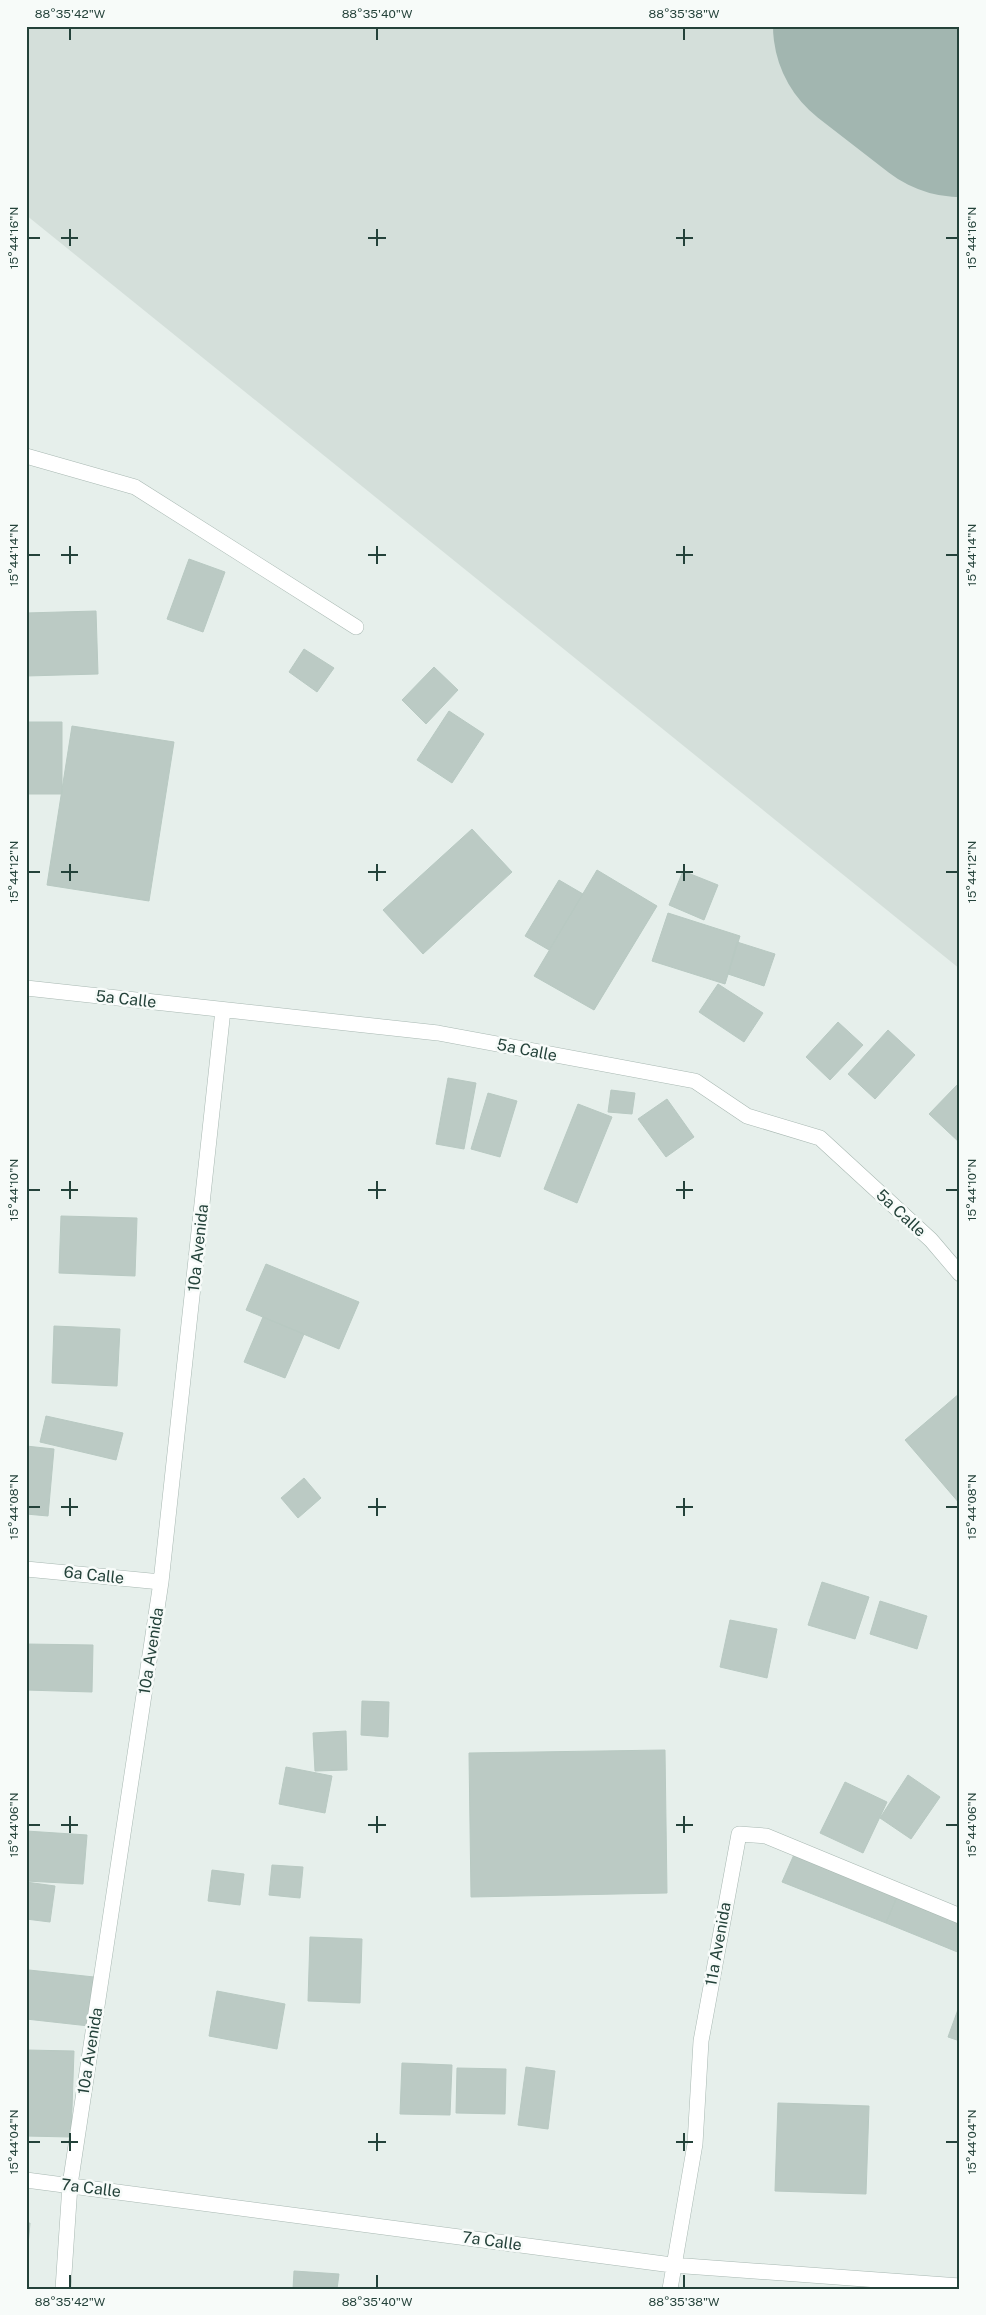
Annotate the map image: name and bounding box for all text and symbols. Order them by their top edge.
text: 88°35'42"W [35,7,106,21]
text: 88°35'40"W [342,7,413,21]
text: 88°35'38"W [648,7,720,21]
text: 15°44'16"N [7,207,21,269]
text: 15°44'16"N [965,207,979,269]
text: 15°44'14"N [7,524,21,586]
text: 15°44'14"N [965,524,979,586]
text: 15°44'12"N [7,841,21,903]
text: 15°44'12"N [965,841,979,903]
street label: 5a Calle [95,986,157,1012]
street label: 5a Calle [495,1035,559,1065]
text: 15°44'10"N [7,1159,21,1221]
text: 15°44'10"N [965,1159,979,1221]
street label: 5a Calle [872,1185,930,1241]
street label: 10a Avenida [184,1203,212,1293]
text: 15°44'08"N [7,1474,21,1540]
text: 15°44'08"N [965,1474,979,1540]
street label: 6a Calle [63,1562,125,1588]
street label: 10a Avenida [135,1606,167,1696]
text: 15°44'06"N [7,1792,21,1858]
text: 15°44'06"N [965,1792,979,1858]
street label: 11a Avenida [701,1901,735,1987]
street label: 10a Avenida [74,2006,106,2096]
text: 15°44'04"N [7,2109,21,2175]
text: 15°44'04"N [965,2109,979,2175]
street label: 7a Calle [60,2175,122,2201]
street label: 7a Calle [461,2227,523,2255]
text: 88°35'42"W [35,2295,106,2309]
text: 88°35'40"W [342,2295,413,2309]
text: 88°35'38"W [648,2295,720,2309]

